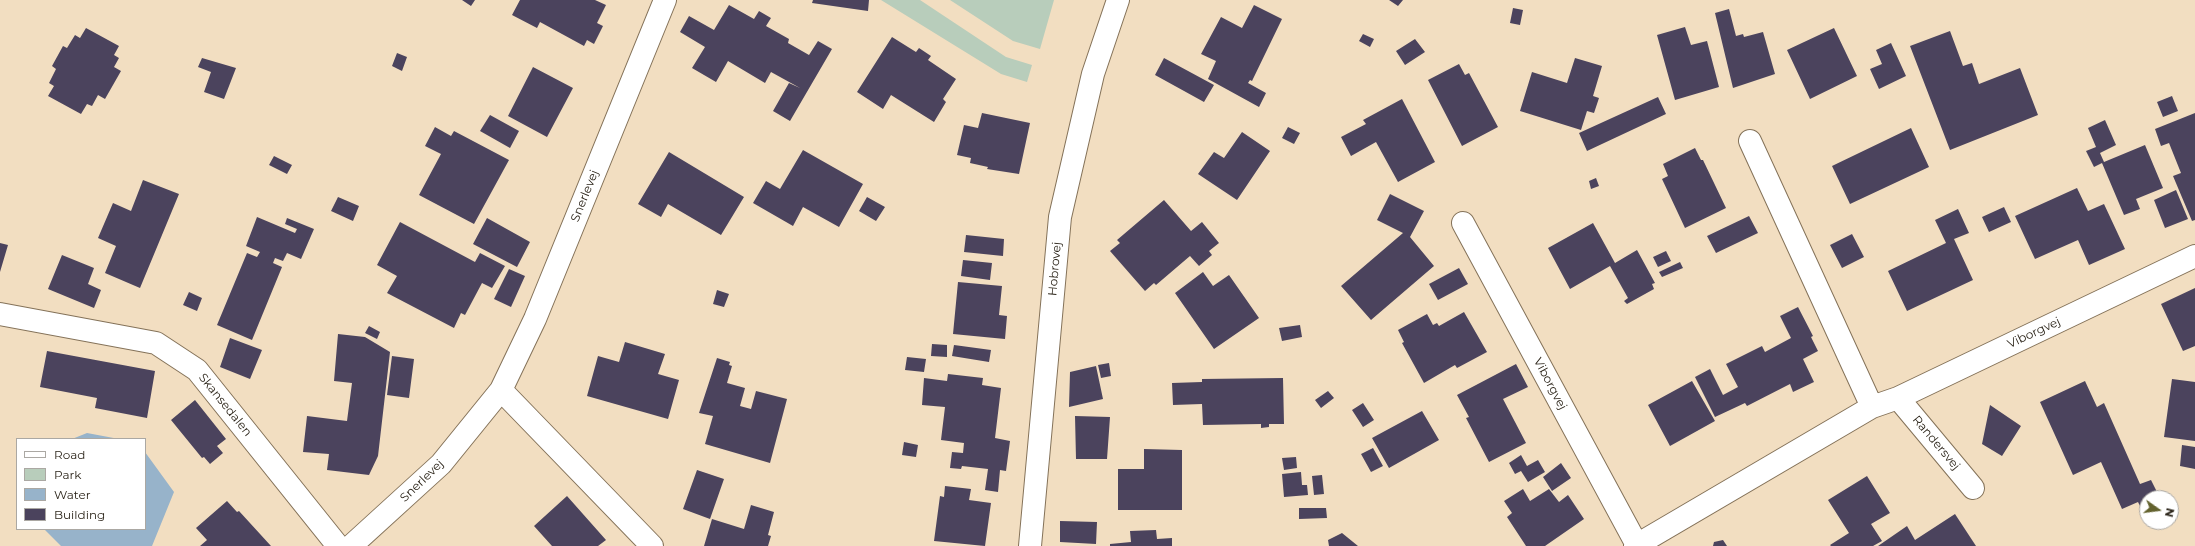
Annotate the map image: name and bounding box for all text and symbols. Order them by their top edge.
street label: Snerlevej [568,168,602,224]
street label: Hobrovej [1045,241,1065,297]
street label: Viborgvej [2005,314,2063,352]
street label: Viborgvej [1530,356,1570,412]
street label: Skansedalen [195,371,255,439]
street label: Randersvej [1909,413,1963,473]
legend [16,438,146,530]
text: Road [54,447,85,462]
street label: Snerlevej [397,457,447,505]
text: Park [54,467,81,482]
text: Water [54,487,90,502]
north arrow [2139,490,2179,530]
text: Building [54,507,105,522]
text: N [2162,507,2178,519]

